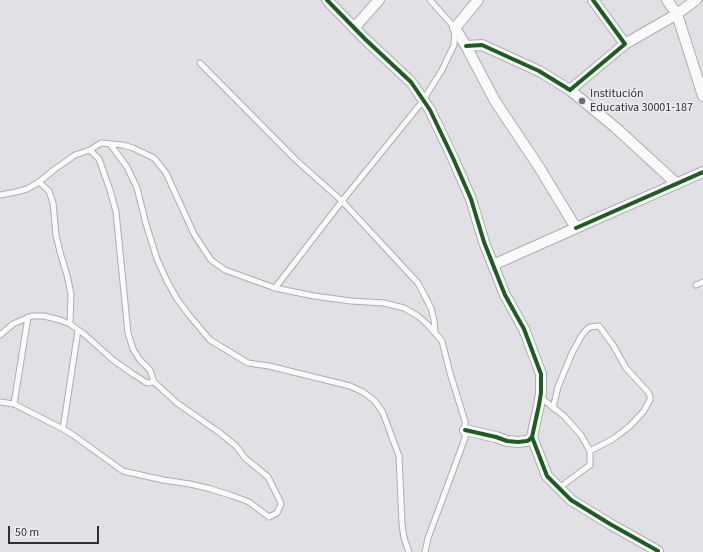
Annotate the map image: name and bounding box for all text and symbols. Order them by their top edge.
place label: Institución Educativa 30001-187 [590,87,693,115]
marker: Institución Educativa 30001-187 [577,96,587,106]
scale bar [10,518,101,544]
text: 50 m [15,524,39,541]

